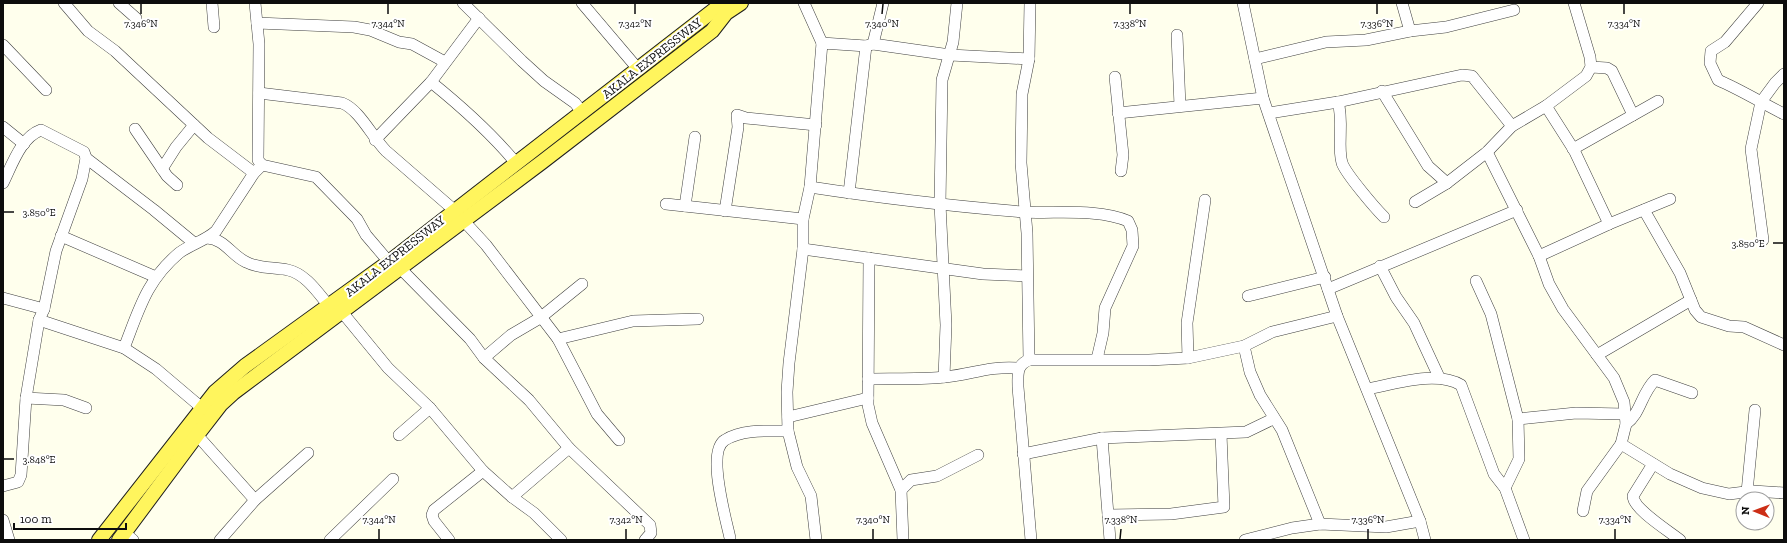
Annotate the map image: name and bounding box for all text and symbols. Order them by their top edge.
street label: AKALA EXPRESSWAY [599,14,705,102]
text: 7.346°N [124,18,158,30]
text: 7.344°N [371,18,405,30]
text: 7.342°N [618,18,652,30]
text: 7.340°N [865,18,899,30]
text: 7.338°N [1114,18,1147,30]
text: 7.336°N [1361,18,1394,30]
text: 7.334°N [1608,18,1641,30]
text: 3.850°E [22,207,56,219]
street label: AKALA EXPRESSWAY [342,212,448,300]
text: 3.850°E [1731,238,1765,250]
text: 3.848°E [23,454,56,466]
north arrow [1735,491,1775,531]
scale bar [14,505,126,531]
text: N [1739,506,1752,515]
text: 100 m [20,512,52,526]
text: 7.344°N [362,514,396,526]
text: 7.342°N [609,514,643,526]
text: 7.340°N [856,514,890,526]
text: 7.338°N [1105,514,1138,526]
text: 7.336°N [1352,514,1385,526]
text: 7.334°N [1599,514,1632,526]

